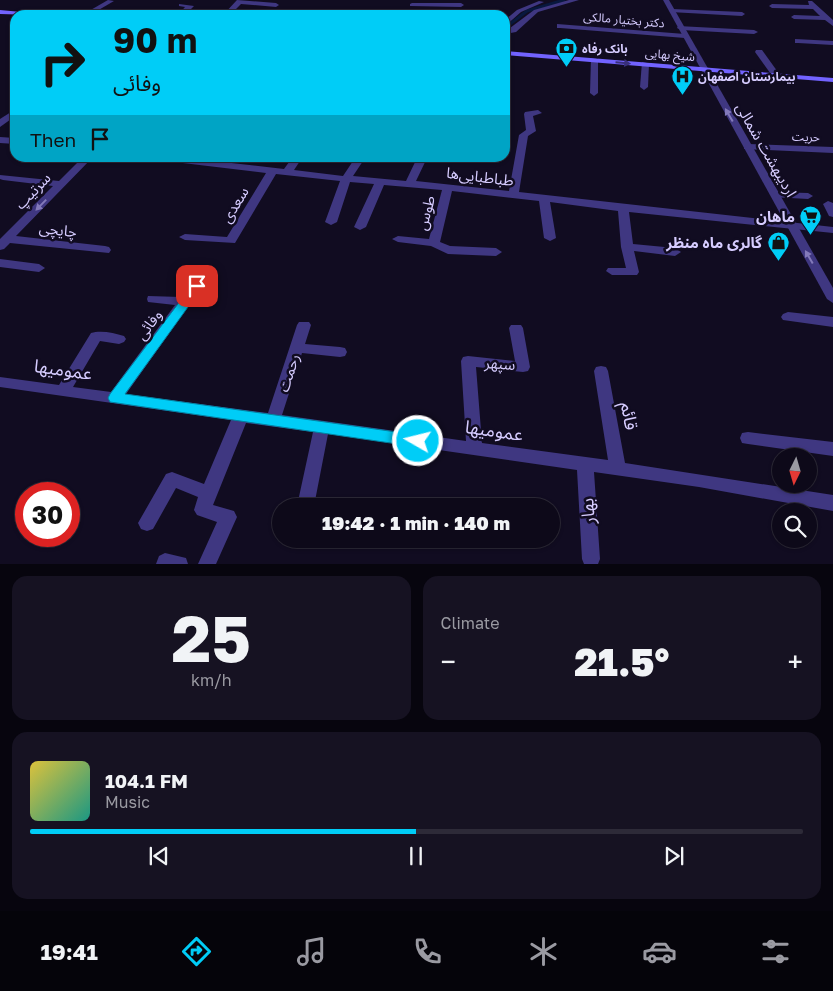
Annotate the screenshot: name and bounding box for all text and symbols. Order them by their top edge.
street label: دکتر بختیار مالکی [583,8,666,31]
text: 90 m [113,19,197,61]
icon: right [30,30,95,95]
bank icon: بانک رفاه [554,37,578,68]
place label: بانک رفاه [582,41,628,56]
street label: شیخ بهایی [644,45,696,66]
one-way arrow [616,59,632,67]
hospital icon: بیمارستان اصفهان [670,65,694,96]
text: وفائی [113,69,161,96]
place label: بیمارستان اصفهان [698,69,796,84]
street label: اردیبهشت شمالی [732,99,801,200]
one-way arrow [725,109,734,122]
icon: arrive [86,125,114,153]
text: Then [30,128,76,151]
street label: حریت [792,129,820,145]
street label: طباطبایی‌ها [445,163,515,190]
street label: سرتیپ [11,168,56,214]
street label: سعدی [216,183,253,226]
street label: طوس [412,193,439,232]
one-way arrow [35,199,47,211]
supermarket icon: ماهان [799,205,823,236]
place label: ماهان [756,207,795,225]
street label: چایچی [38,218,78,242]
shop icon: گالری ماه منظر [766,231,790,262]
place label: گالری ماه منظر [665,233,762,252]
one-way arrow [804,250,813,263]
pin [176,265,218,307]
icon: arrive [183,272,211,300]
street label: وفائی [131,306,166,344]
street label: رحمت [273,351,304,394]
street label: سپهر [483,353,516,375]
street label: عمومیها [33,354,94,385]
street label: قائم [614,400,643,432]
position arrow [391,414,443,466]
street label: عمومیها [464,415,525,446]
north arrow [772,448,818,492]
map controls [772,448,817,548]
speed limit sign: 30 [15,482,80,547]
street label: بهار [575,497,600,526]
button: search [772,503,817,548]
text: 19:42 · 1 min · 140 m [322,511,510,534]
text: 25 [172,598,251,676]
text: Climate [441,613,500,633]
text: 21.5° [574,639,669,684]
text: − [441,645,456,678]
text: + [788,645,803,678]
text: km/h [191,670,232,690]
text: 104.1 FM [105,769,188,792]
text: Music [105,792,150,812]
icon: previous [145,842,173,870]
icon: pause [402,842,430,870]
icon: next [660,842,688,870]
icon: directions [179,934,214,969]
icon: music [294,934,329,969]
icon: phone [410,934,445,969]
icon: climate [526,934,561,969]
icon: car [642,934,677,969]
icon: filters [758,934,793,969]
text: 19:41 [40,938,98,965]

